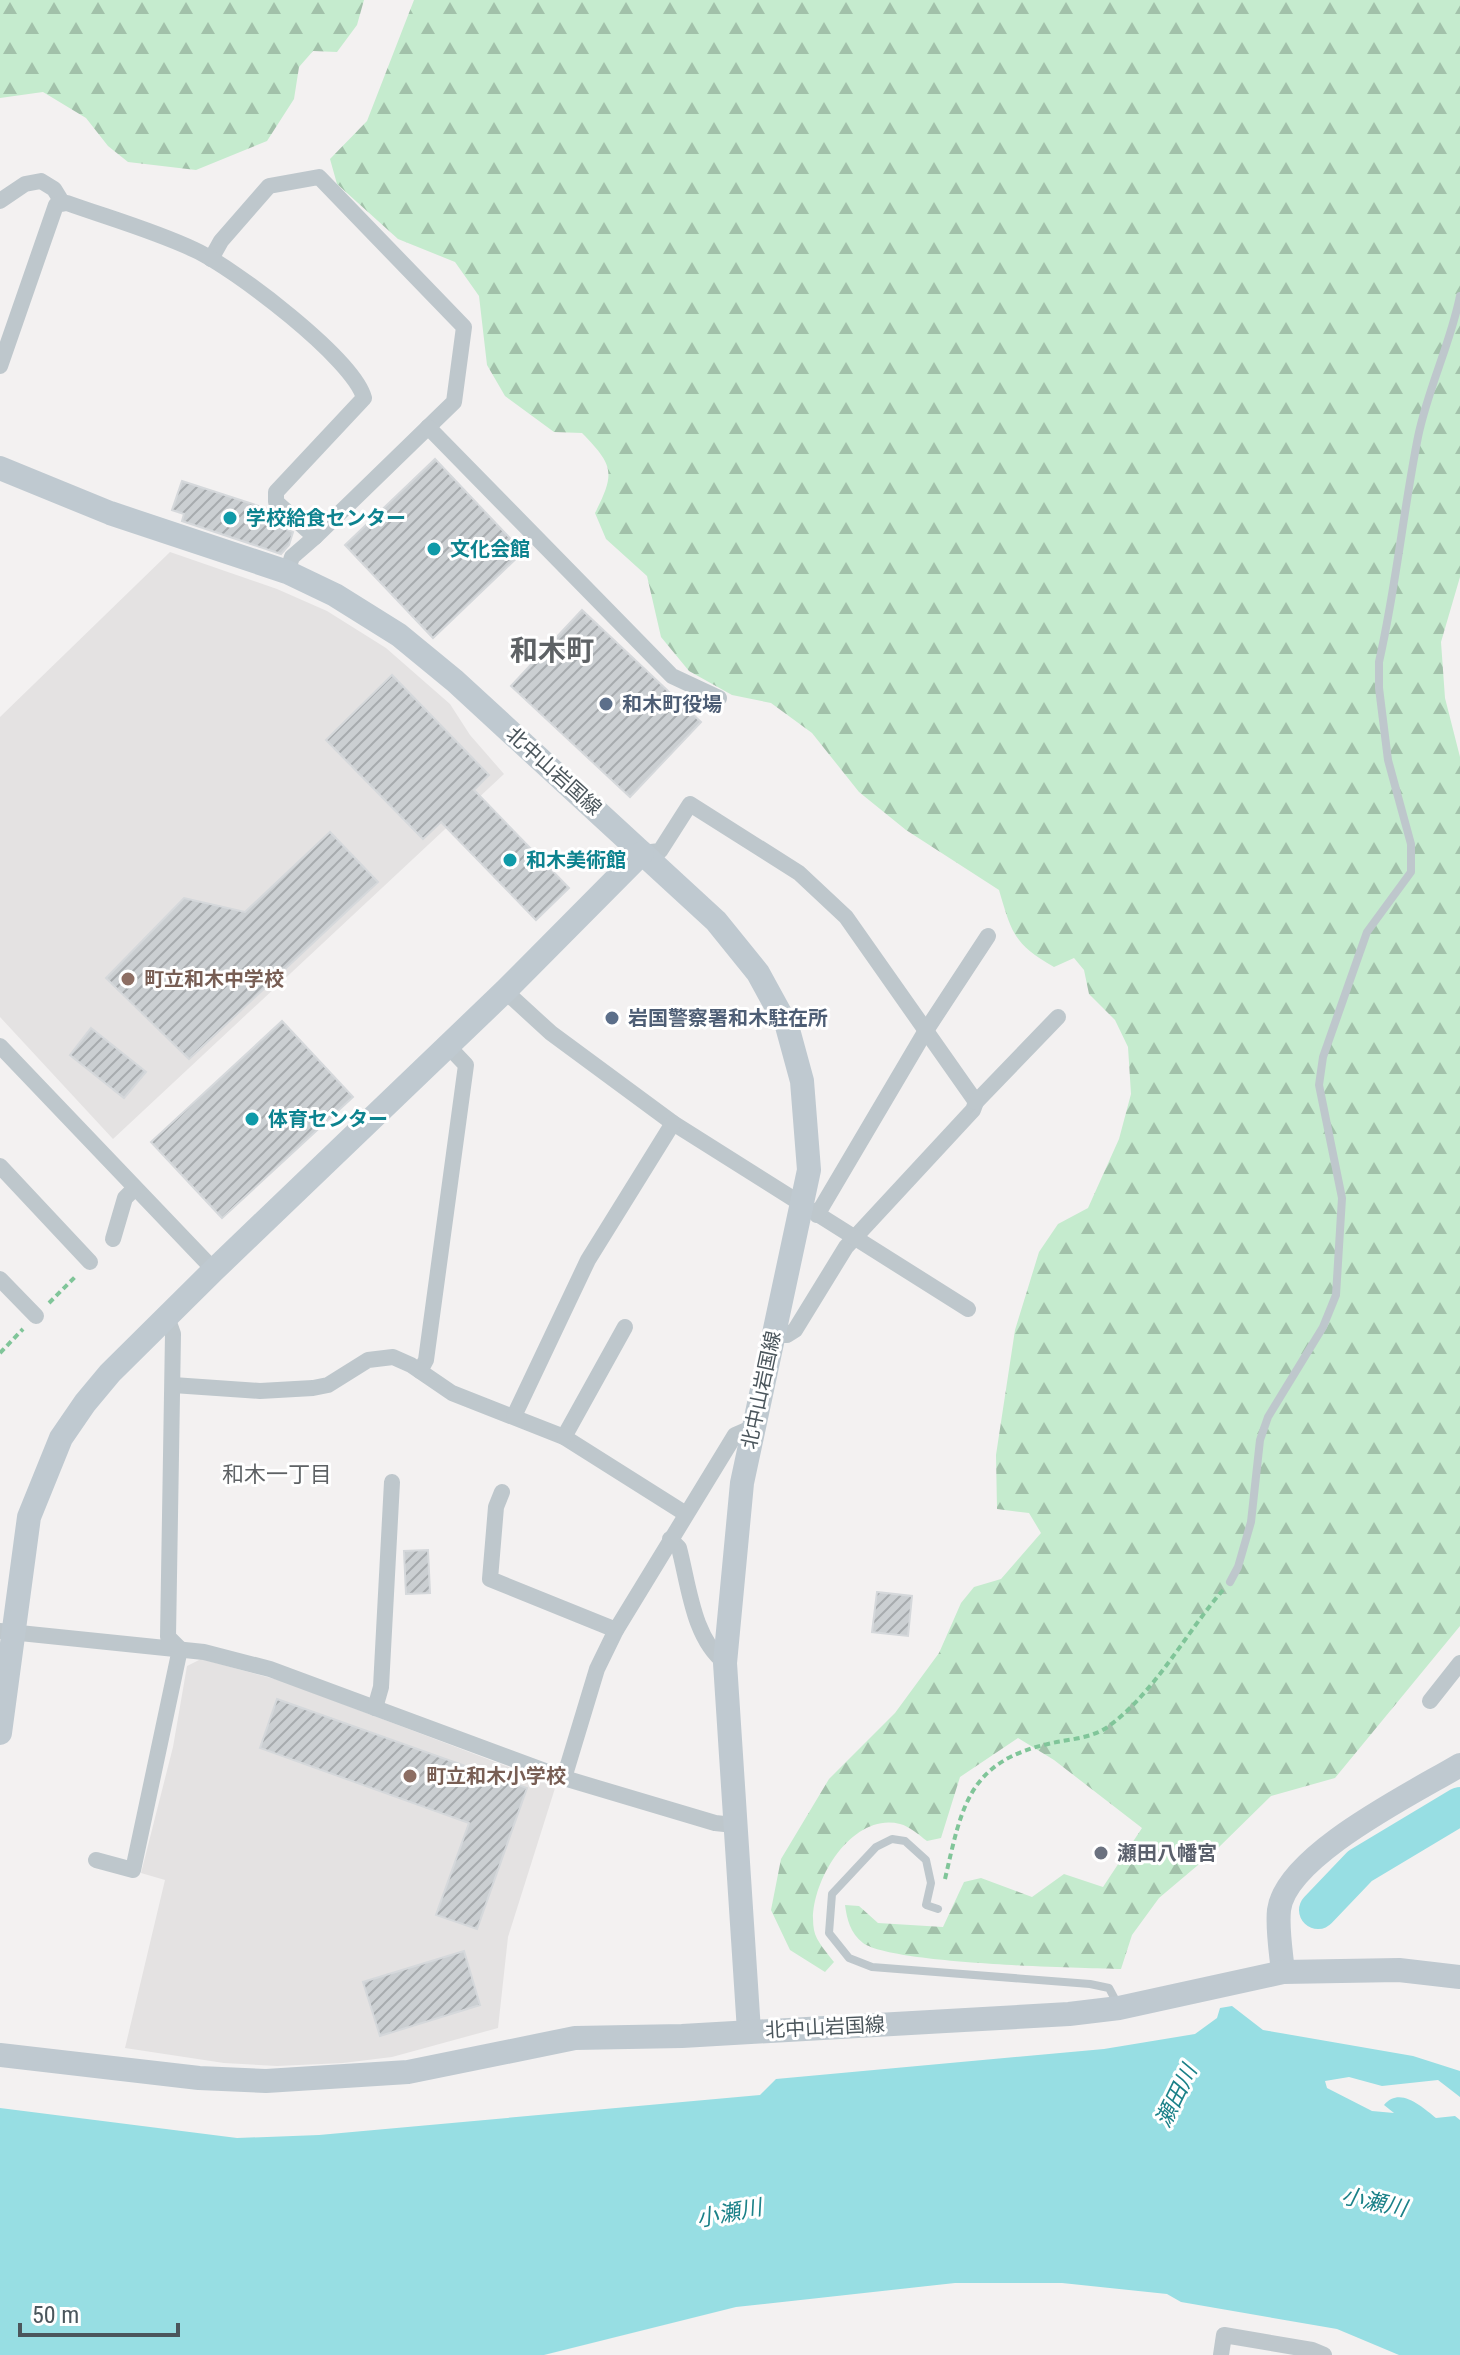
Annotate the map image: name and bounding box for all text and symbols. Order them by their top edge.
place label: 学校給食センター [246,506,406,530]
marker: 学校給食センター [221,509,239,527]
place label: 文化会館 [450,537,530,561]
marker: 文化会館 [425,540,443,558]
district label: 和木町 [510,634,594,667]
place label: 和木町役場 [622,692,722,716]
marker: 和木町役場 [597,695,615,713]
street label: 北中山岩国線 [501,722,607,820]
place label: 和木美術館 [526,848,626,872]
marker: 和木美術館 [501,851,519,869]
place label: 町立和木中学校 [144,967,284,991]
marker: 町立和木中学校 [119,970,137,988]
place label: 岩国警察署和木駐在所 [628,1006,828,1030]
marker: 岩国警察署和木駐在所 [603,1009,621,1027]
place label: 体育センター [268,1107,388,1131]
marker: 体育センター [243,1110,261,1128]
street label: 北中山岩国線 [737,1329,785,1451]
district label: 和木一丁目 [222,1462,332,1487]
place label: 町立和木小学校 [426,1764,566,1788]
marker: 町立和木小学校 [401,1767,419,1785]
place label: 瀬田八幡宮 [1117,1841,1217,1865]
marker: 瀬田八幡宮 [1092,1844,1110,1862]
street label: 北中山岩国線 [764,2012,886,2042]
water label: 瀬田川 [1150,2059,1203,2131]
water label: 小瀬川 [1339,2183,1411,2222]
water label: 小瀬川 [694,2194,766,2232]
scale bar [20,2287,178,2337]
text: 50 m [32,2301,79,2329]

